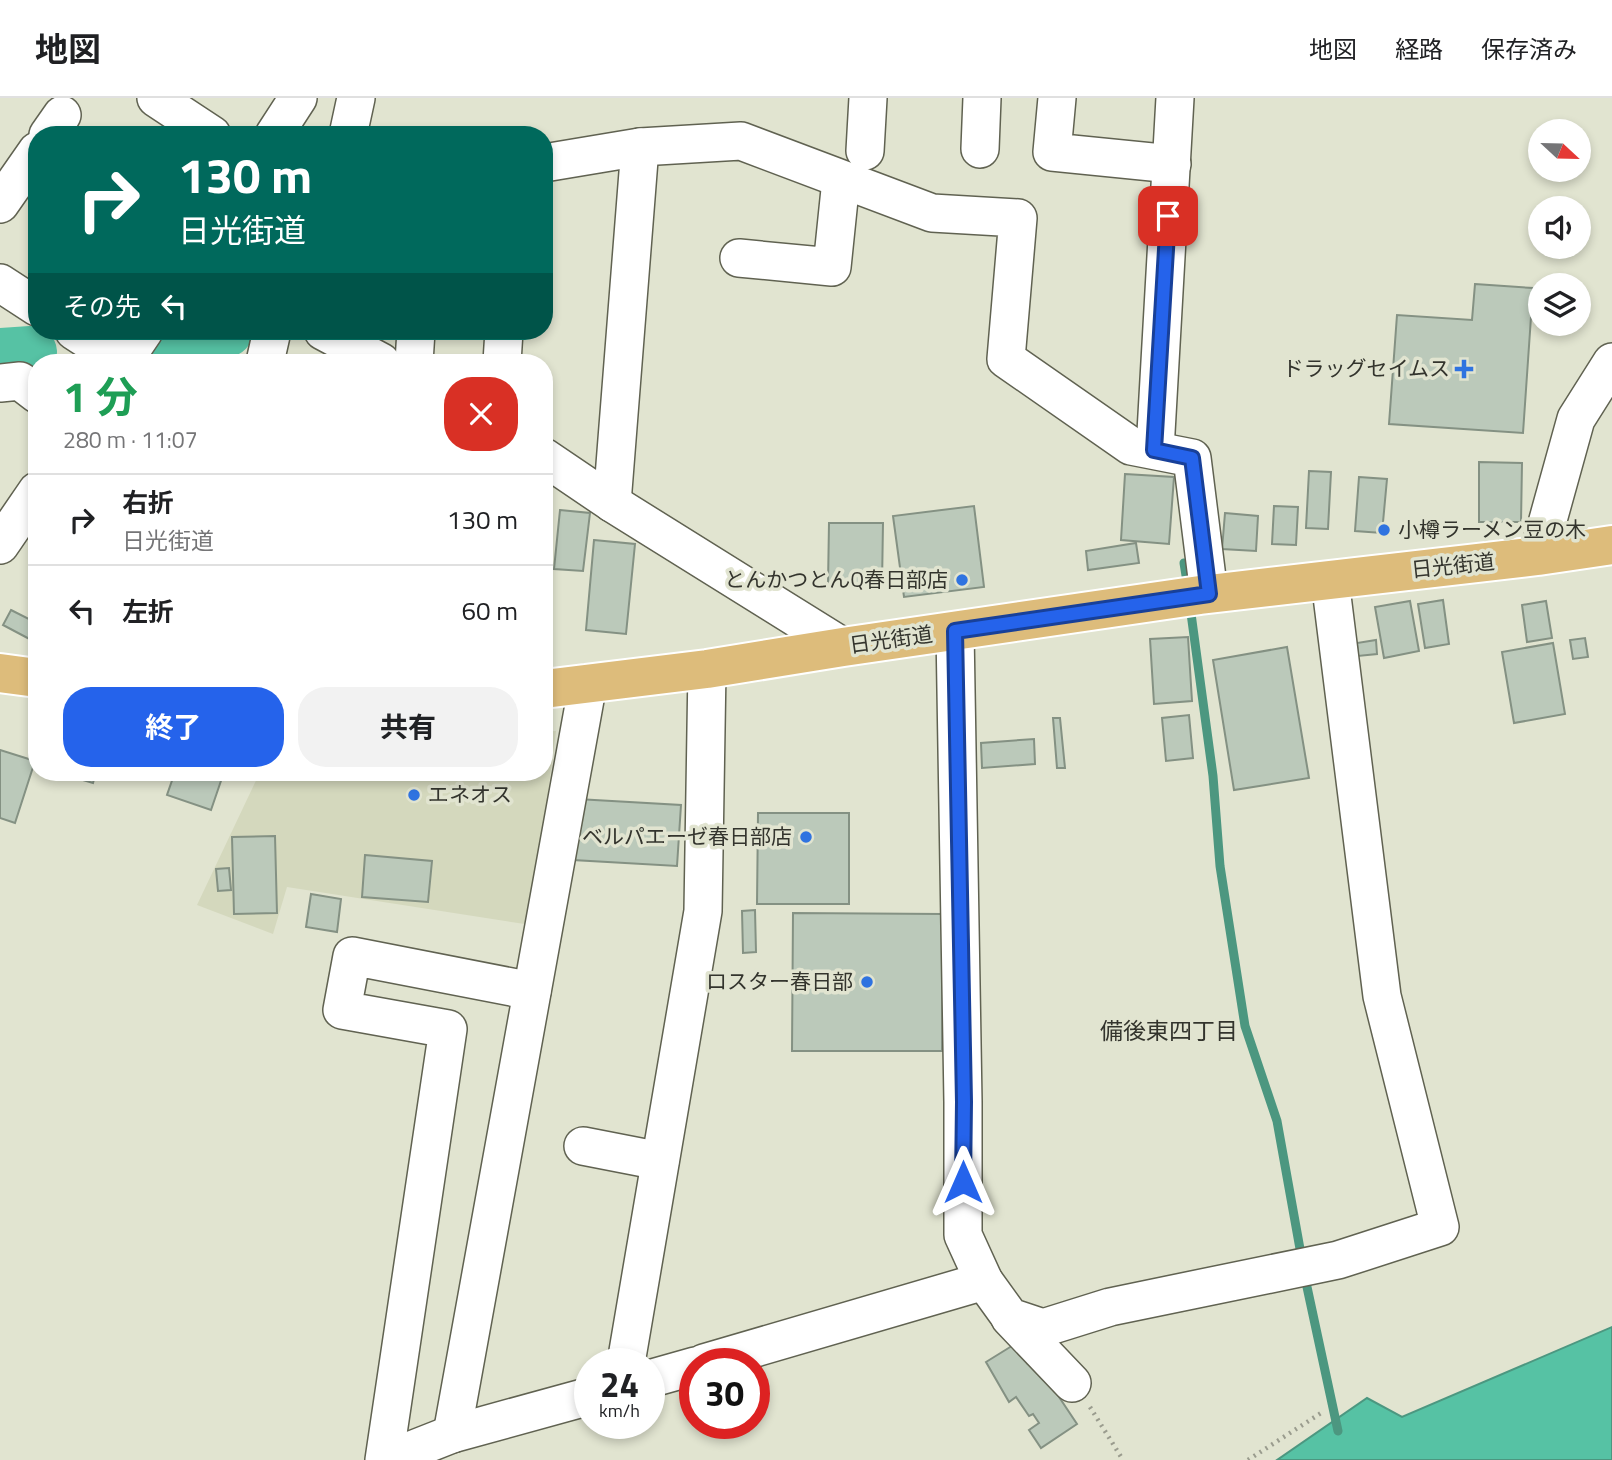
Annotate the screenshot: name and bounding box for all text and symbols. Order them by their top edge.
text: 地図 [35,24,101,74]
text: 地図 [1309,31,1357,67]
text: 経路 [1395,31,1443,67]
text: 保存済み [1481,31,1577,67]
north arrow [1528,119,1591,182]
map controls [1528,119,1591,336]
text: 130 m [178,137,312,212]
icon: right [63,154,154,245]
pin [1138,186,1198,246]
button: sound [1528,196,1591,259]
icon: arrive [1149,197,1187,235]
text: 日光街道 [178,206,306,254]
button: layers [1528,273,1591,336]
text: その先 [63,287,141,326]
icon: left [155,287,193,325]
place label: ドラッグセイムス [1282,352,1450,384]
marker: ドラッグセイムス [1456,361,1472,377]
text: 1 分 [63,364,138,428]
button: close [444,377,518,451]
text: 280 m · 11:07 [63,422,198,457]
text: 右折 [122,483,174,522]
text: 130 m [447,500,518,539]
icon: right [63,501,101,539]
place label: 小樽ラーメン豆の木 [1398,513,1586,545]
marker: 小樽ラーメン豆の木 [1376,522,1392,538]
text: 日光街道 [122,523,214,558]
street label: 日光街道 [1409,545,1496,585]
place label: とんかつとんQ春日部店 [724,563,948,595]
marker: とんかつとんQ春日部店 [954,572,970,588]
text: 60 m [461,591,518,630]
icon: left [63,592,101,630]
text: 左折 [122,592,174,631]
street label: 日光街道 [847,617,935,661]
button: 終了 [63,687,284,767]
button: 共有 [298,687,518,767]
place label: エネオス [428,778,512,810]
marker: エネオス [406,787,422,803]
place label: ベルパエーゼ春日部店 [582,820,792,852]
marker: ベルパエーゼ春日部店 [798,829,814,845]
place label: ロスター春日部 [706,965,853,997]
marker: ロスター春日部 [859,974,875,990]
district label: 備後東四丁目 [1100,1013,1238,1048]
position arrow [926,1145,1000,1219]
speed limit sign: 30 [679,1348,770,1439]
text: 24 [600,1357,639,1411]
text: km/h [599,1397,640,1424]

